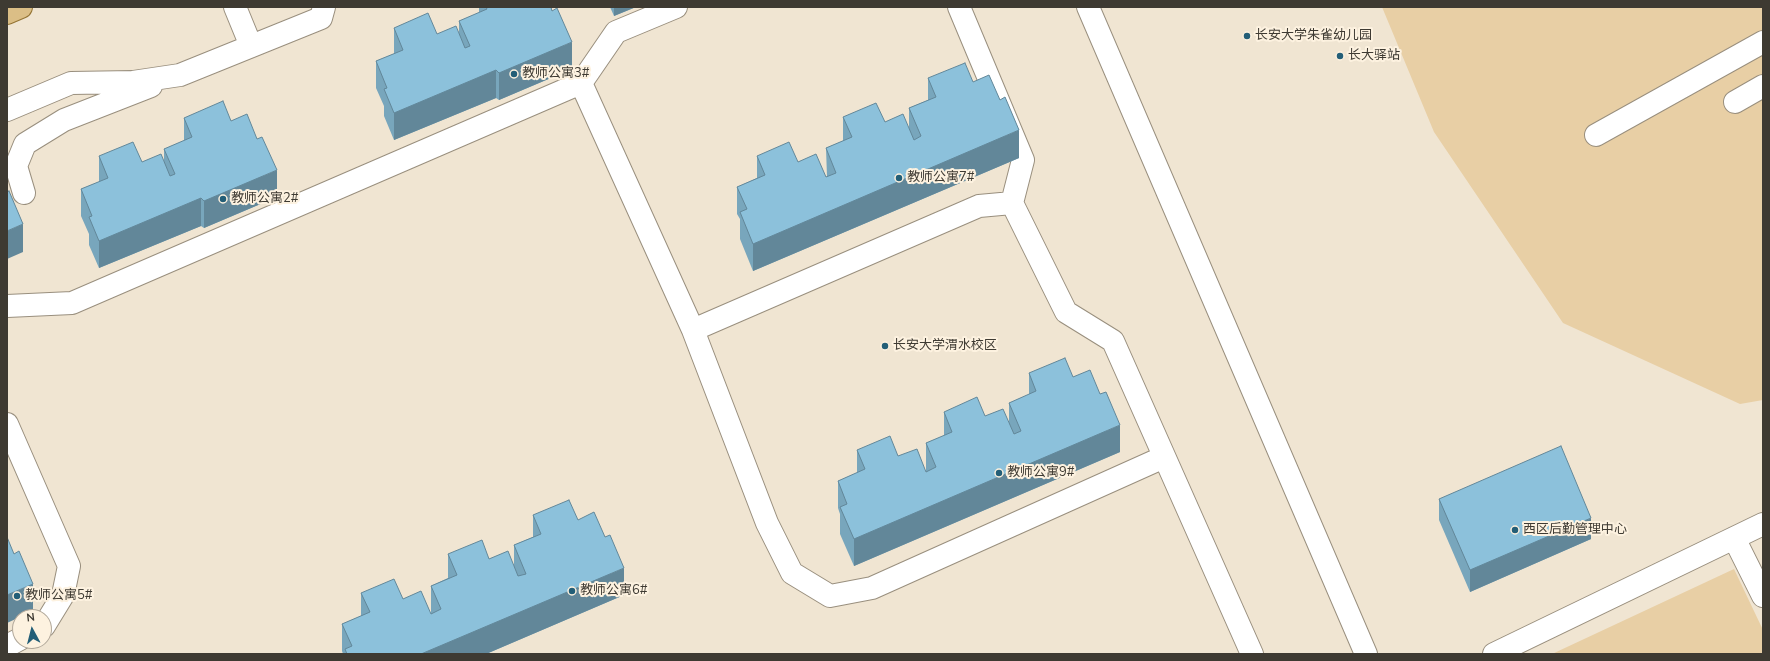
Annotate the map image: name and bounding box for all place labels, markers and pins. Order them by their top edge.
place label: 长安大学朱雀幼儿园 [1255,28,1372,44]
marker: 长安大学朱雀幼儿园 [1242,31,1252,41]
place label: 长大驿站 [1348,48,1400,64]
marker: 长大驿站 [1335,51,1345,61]
place label: 教师公寓3# [522,66,590,82]
marker: 教师公寓3# [509,69,519,79]
place label: 教师公寓7# [907,170,975,186]
marker: 教师公寓7# [894,173,904,183]
place label: 教师公寓2# [231,191,299,207]
marker: 教师公寓2# [218,194,228,204]
place label: 长安大学渭水校区 [893,338,997,354]
marker: 长安大学渭水校区 [880,341,890,351]
place label: 教师公寓9# [1007,465,1075,481]
marker: 教师公寓9# [994,468,1004,478]
place label: 西区后勤管理中心 [1523,522,1627,538]
marker: 西区后勤管理中心 [1510,525,1520,535]
place label: 教师公寓6# [580,583,648,599]
marker: 教师公寓6# [567,586,577,596]
place label: 教师公寓5# [25,588,93,604]
marker: 教师公寓5# [12,591,22,601]

